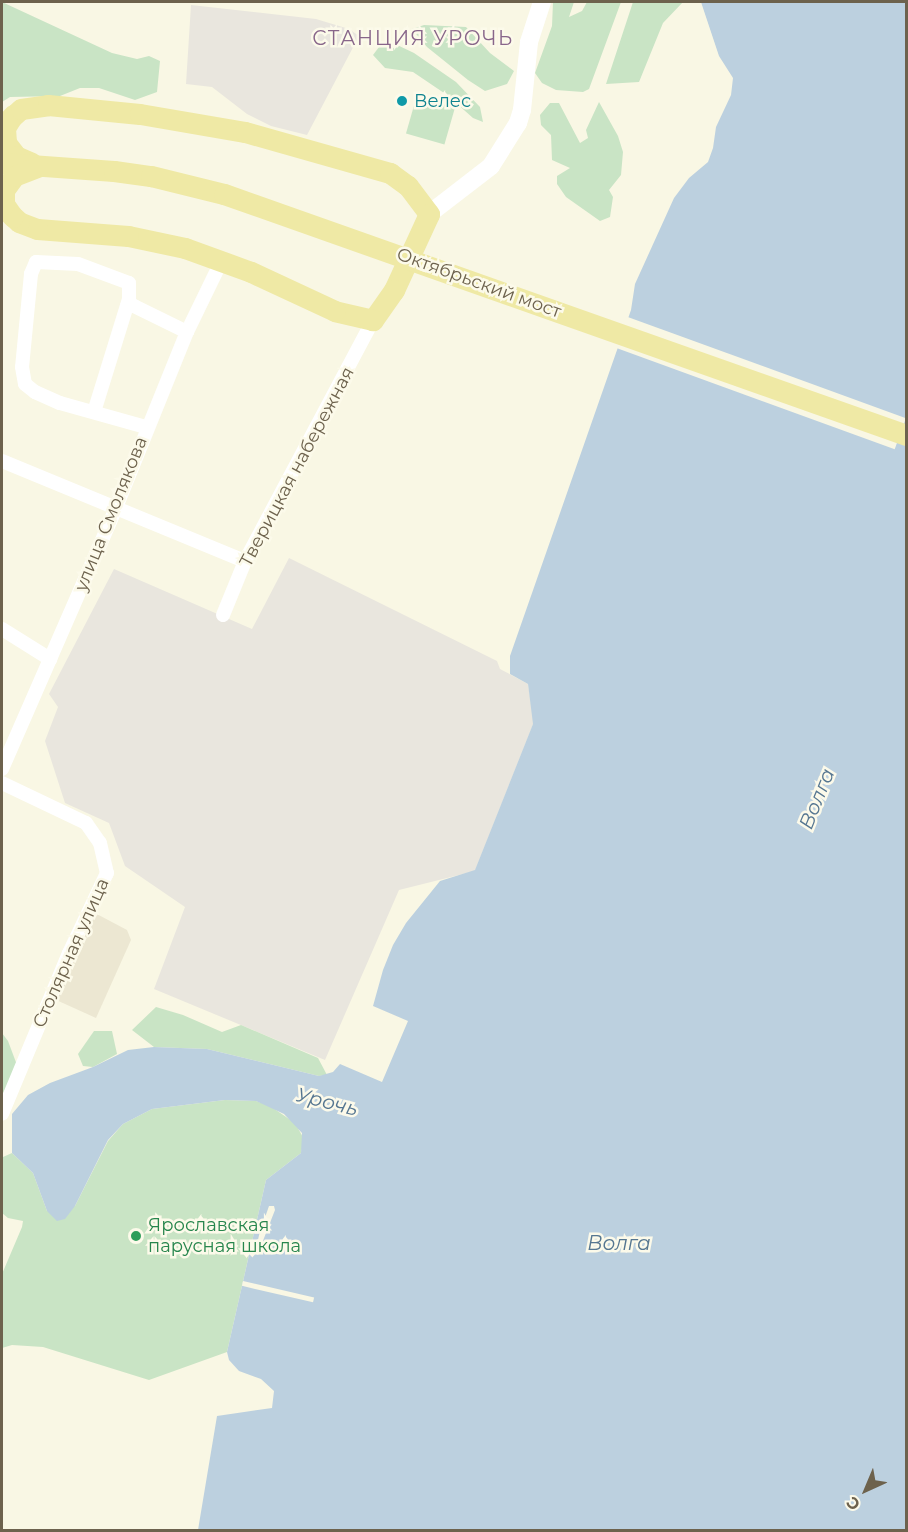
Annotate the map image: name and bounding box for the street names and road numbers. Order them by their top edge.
street label: Октябрьский мост [394,243,564,323]
street label: Тверицкая набережная [235,363,359,571]
street label: улица Смолякова [70,434,152,594]
street label: Столярная улица [28,875,114,1031]

